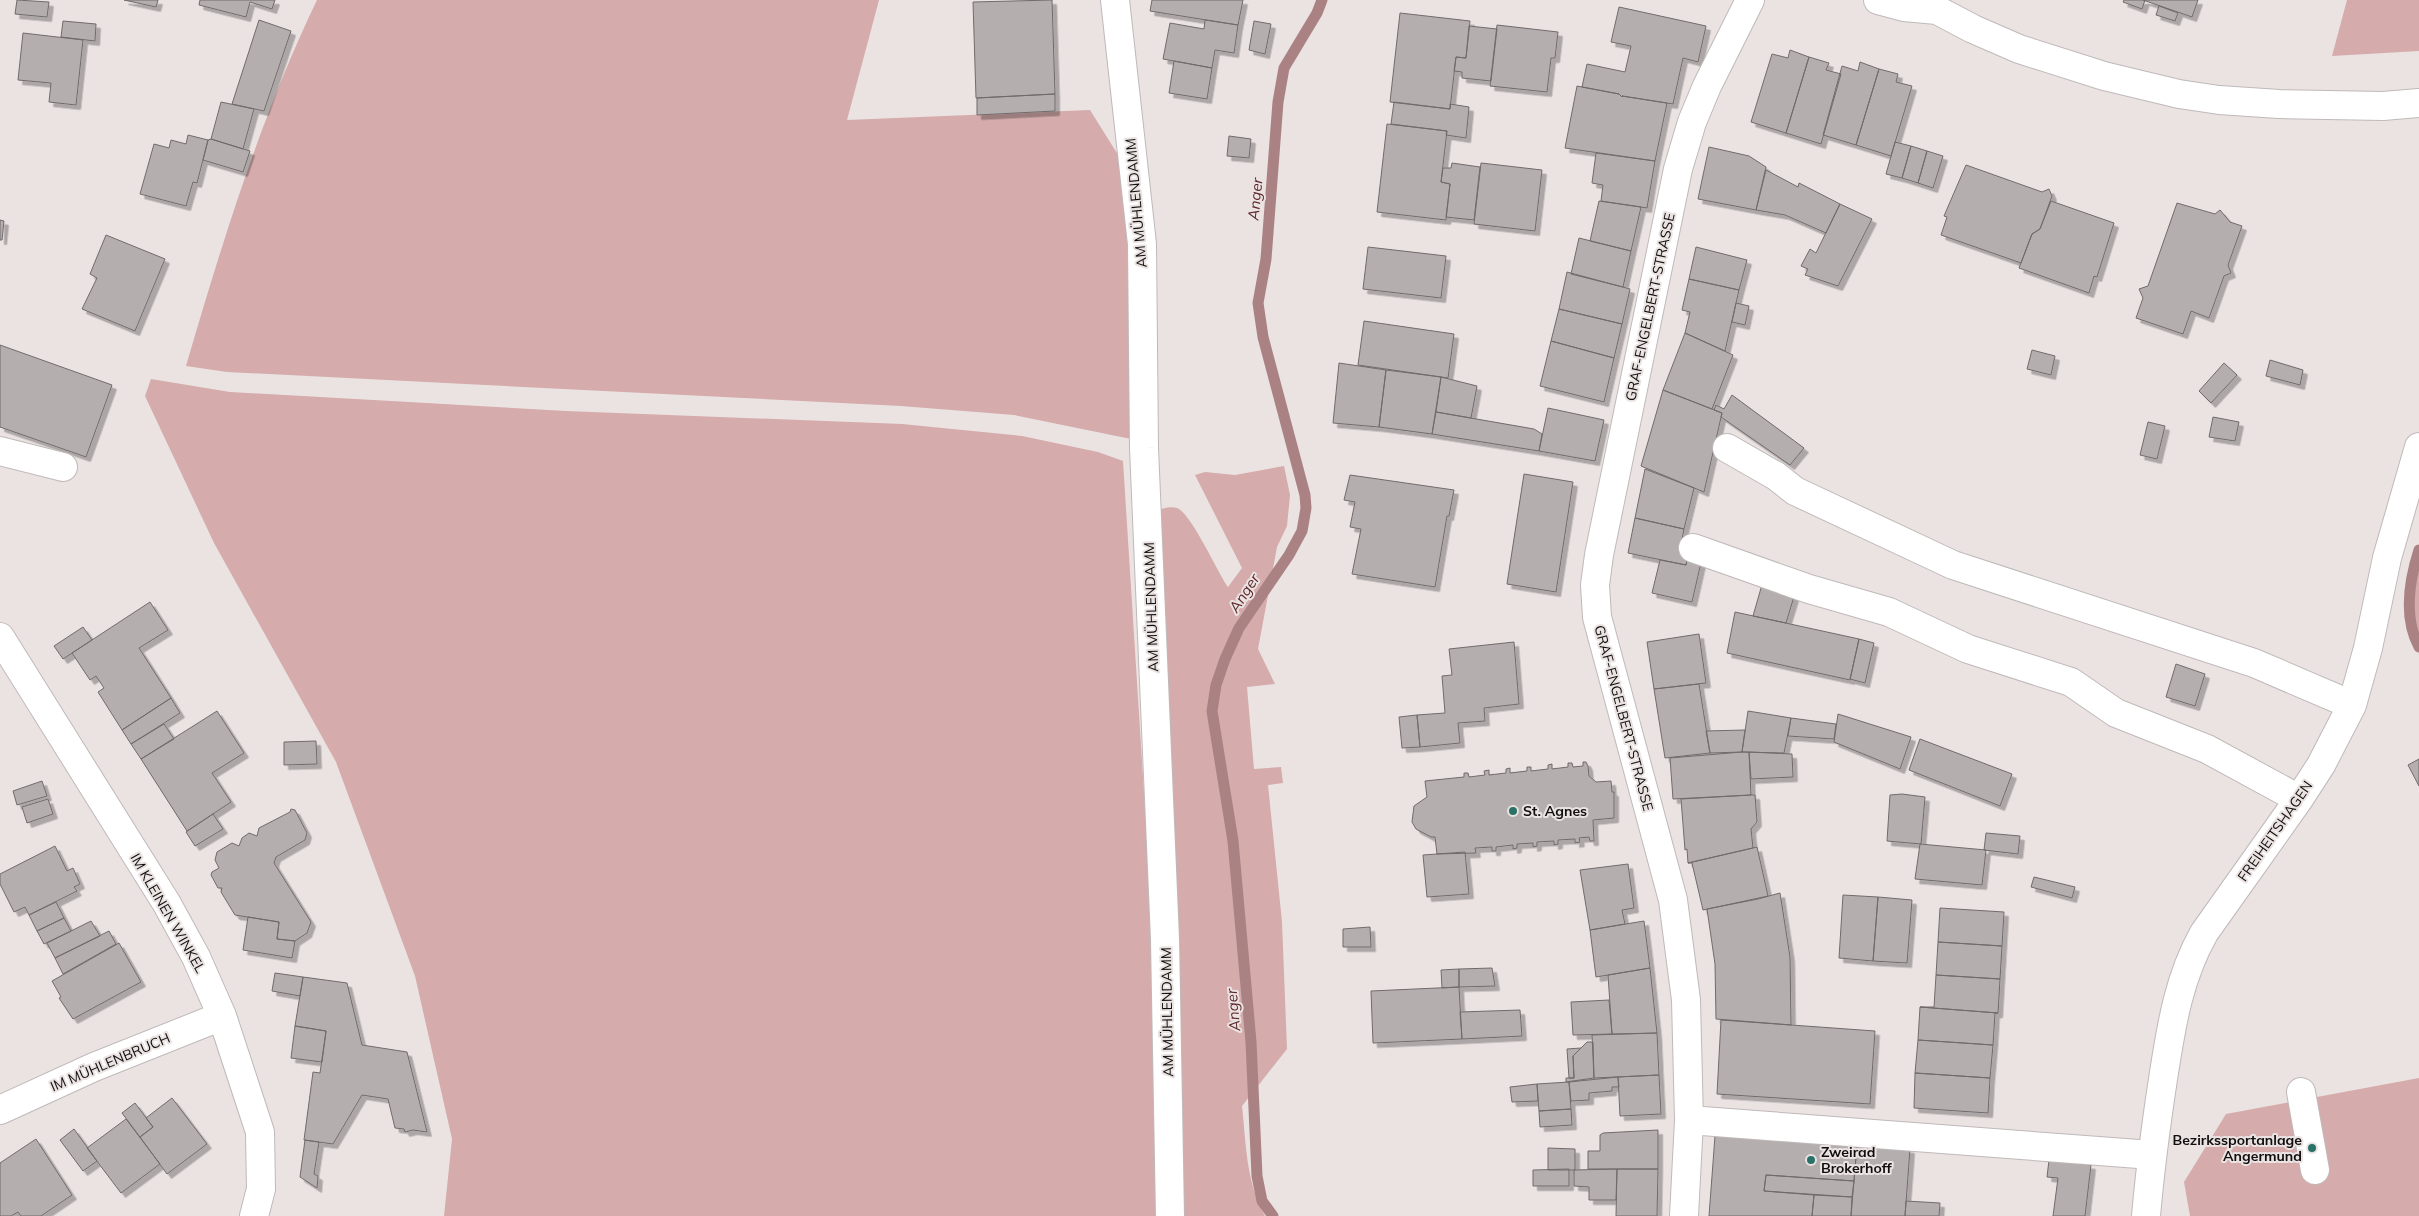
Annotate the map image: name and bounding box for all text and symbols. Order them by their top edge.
street label: AM MÜHLENDAMM [1121,138,1151,268]
water label: Anger [1243,176,1267,222]
street label: GRAF-ENGELBERT-STRASSE [1621,211,1679,403]
street label: AM MÜHLENDAMM [1140,542,1162,672]
water label: Anger [1224,570,1264,617]
street label: GRAF-ENGELBERT-STRASSE [1591,623,1657,813]
street label: FREIHEITSHAGEN [2234,777,2316,885]
place label: St. Agnes [1523,802,1587,820]
marker: St. Agnes [1507,805,1519,817]
street label: IM KLEINEN WINKEL [126,850,210,976]
street label: AM MÜHLENDAMM [1157,947,1177,1077]
water label: Anger [1222,987,1244,1033]
street label: IM MÜHLENBRUCH [47,1029,173,1095]
place label: Bezirkssportanlage Angermund [2173,1131,2302,1165]
marker: Bezirkssportanlage Angermund [2306,1142,2318,1154]
place label: Zweirad Brokerhoff [1821,1143,1893,1177]
marker: Zweirad Brokerhoff [1805,1154,1817,1166]

